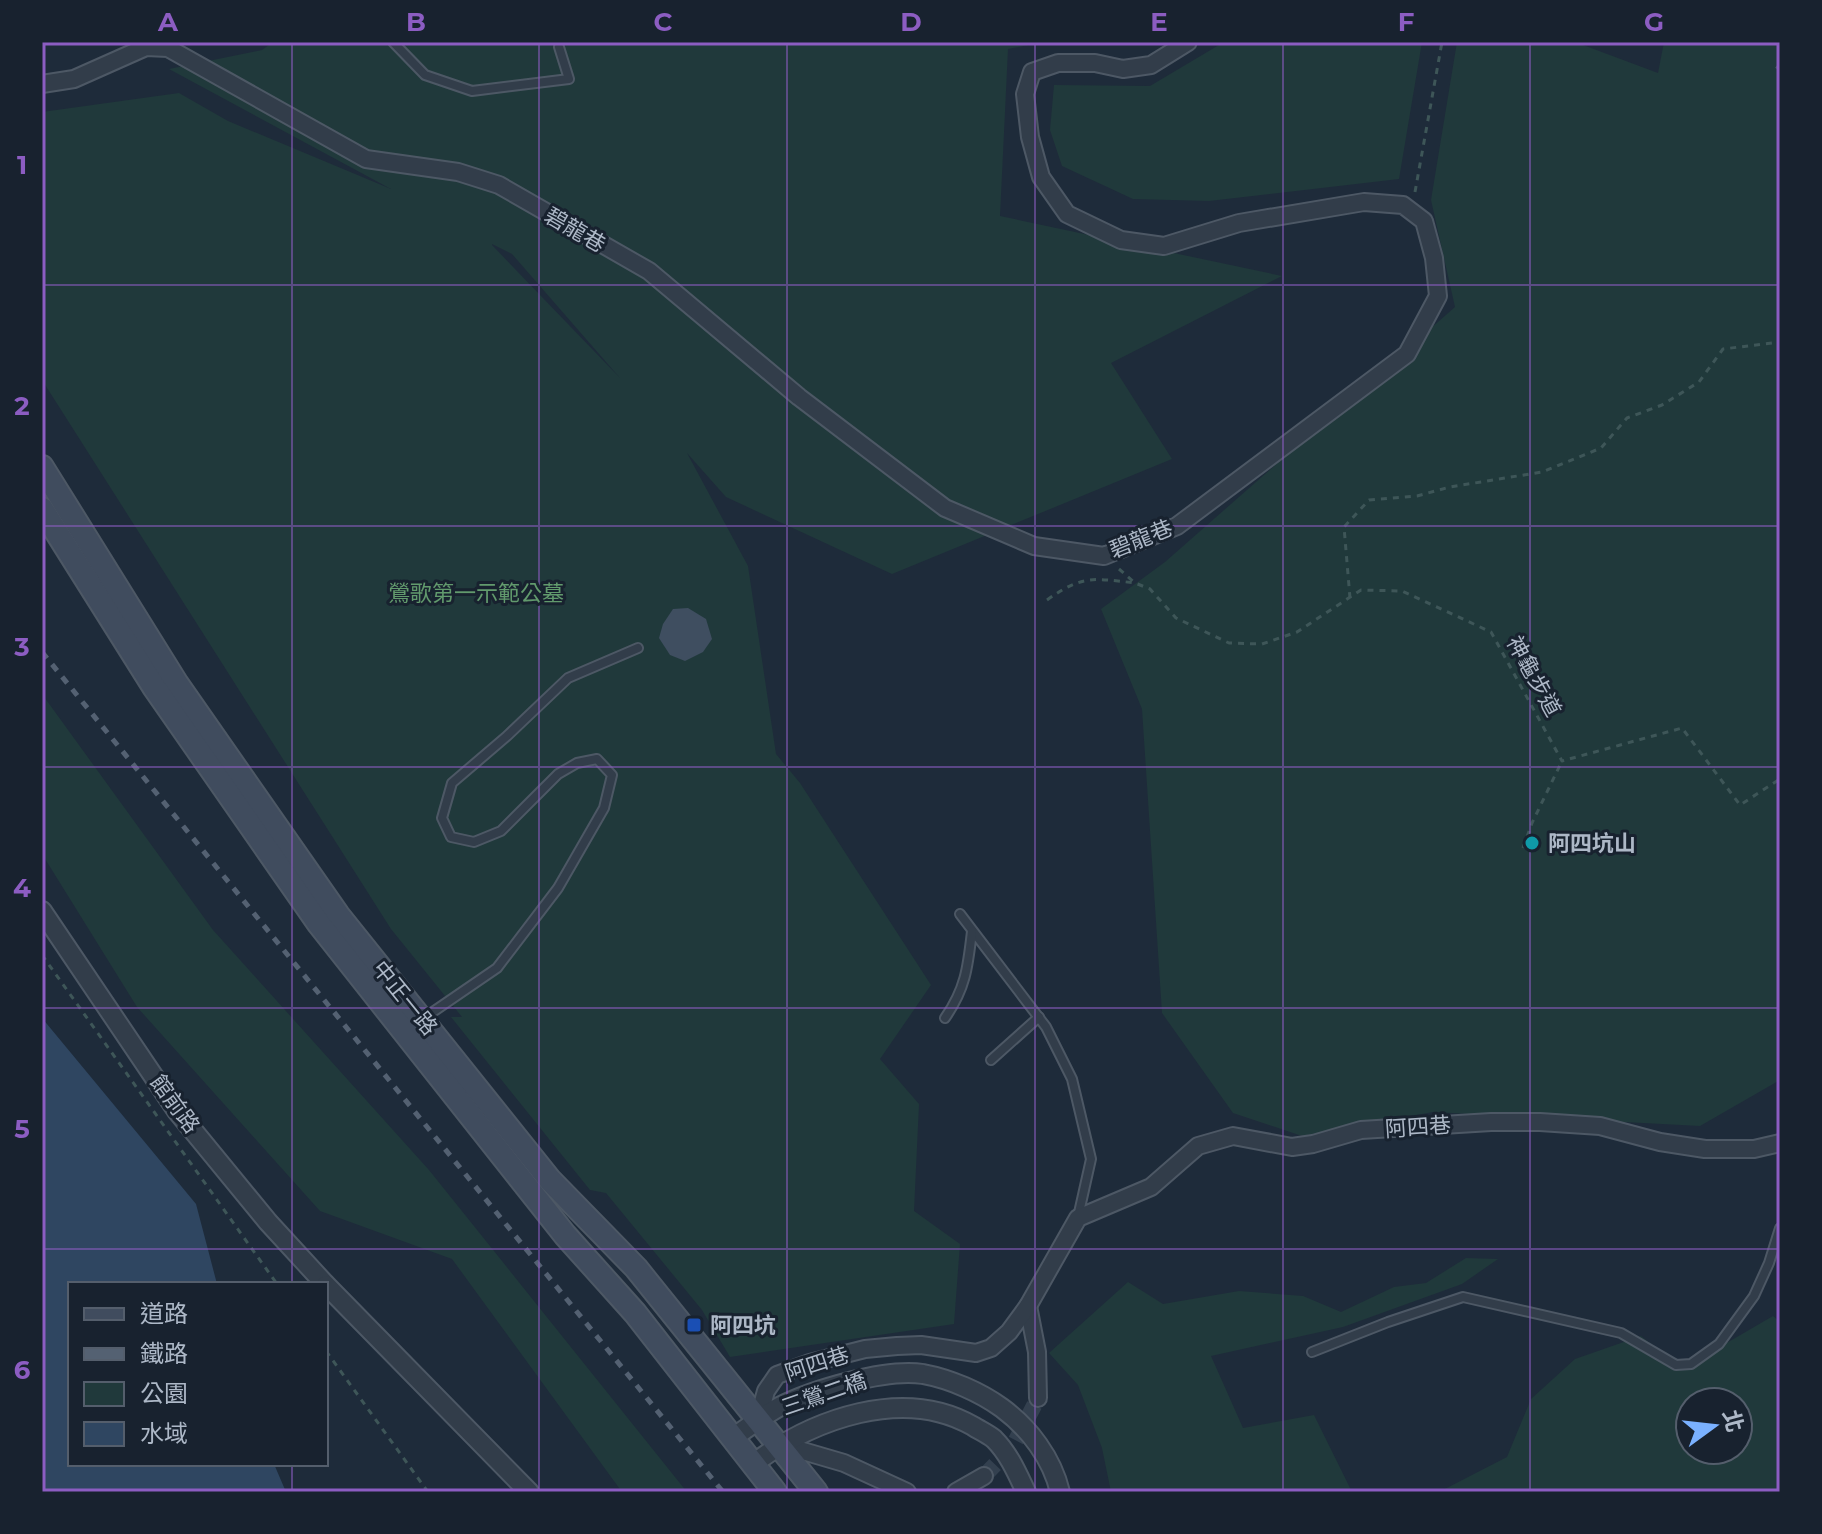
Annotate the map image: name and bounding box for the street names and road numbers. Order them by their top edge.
street label: 碧龍巷 [540,202,610,258]
street label: 碧龍巷 [1105,514,1177,564]
street label: 神龜步道 [1501,631,1567,721]
street label: 中正一路 [367,955,443,1041]
street label: 館前路 [145,1069,205,1139]
street label: 阿四巷 [1384,1111,1452,1143]
street label: 阿四巷 [781,1341,853,1387]
street label: 三鶯二橋 [778,1367,870,1421]

